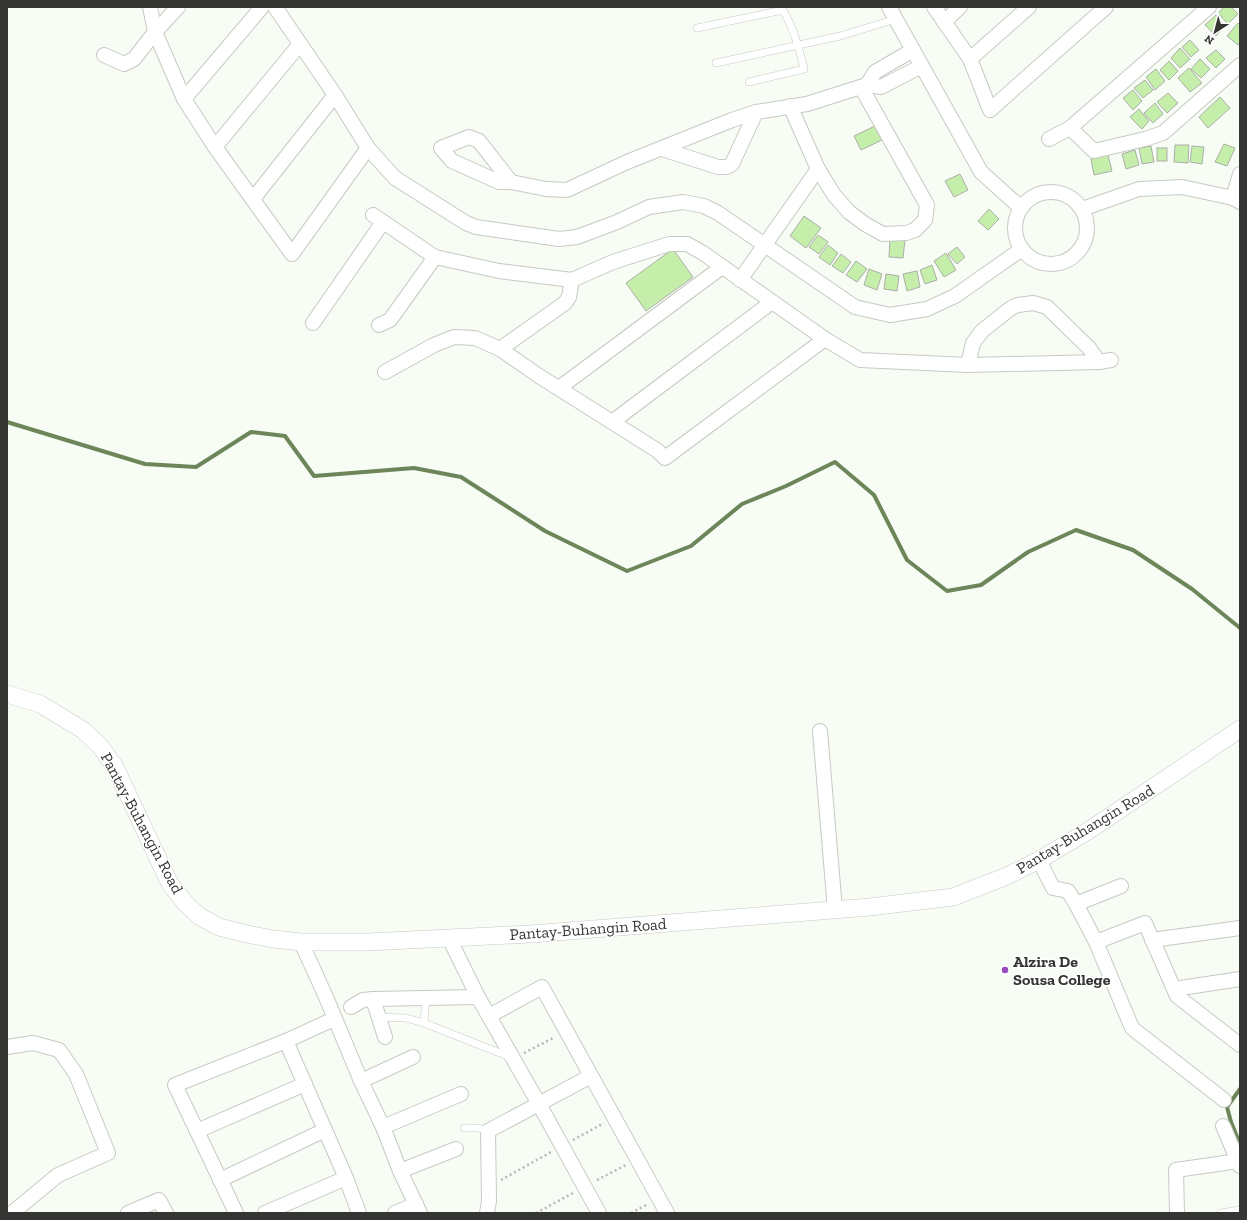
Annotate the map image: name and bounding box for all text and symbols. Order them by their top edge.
north arrow [1195,12,1235,52]
text: N [1202,32,1217,47]
street label: Pantay-Buhangin Road [97,749,187,897]
street label: Pantay-Buhangin Road [1013,780,1157,878]
street label: Pantay-Buhangin Road [509,914,667,944]
place label: Alzira De Sousa College [1013,952,1111,989]
marker: Alzira De Sousa College [1000,965,1010,975]

